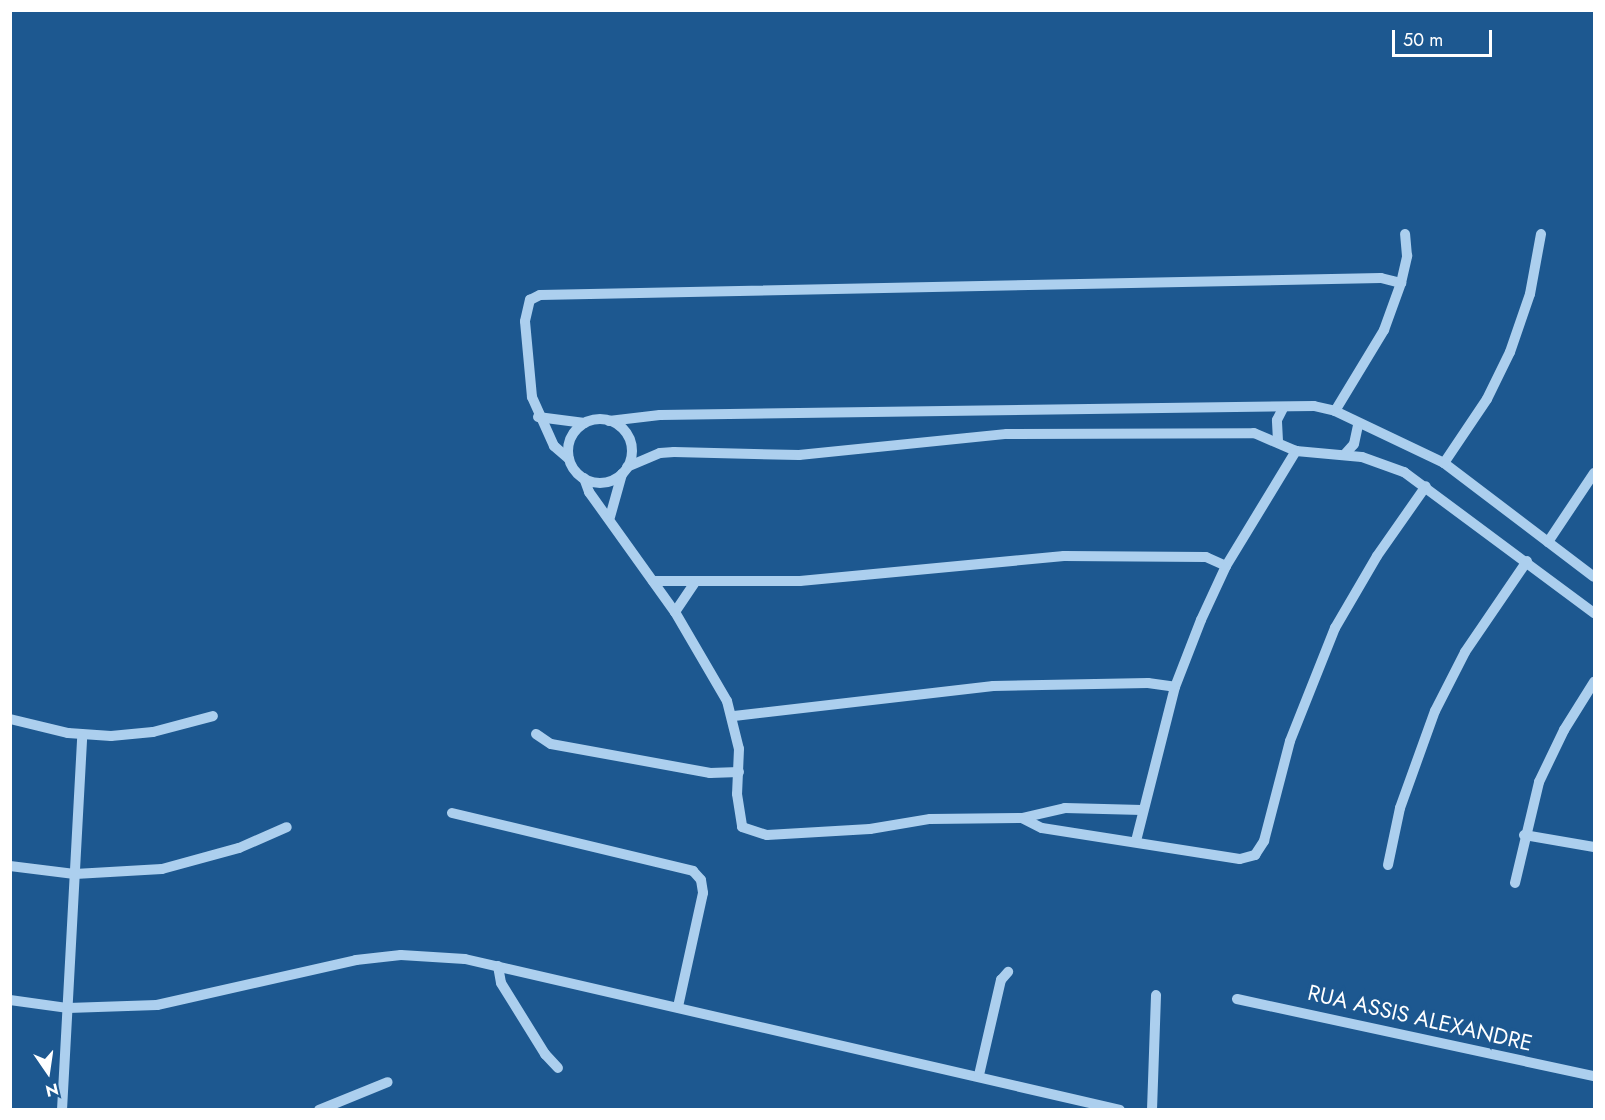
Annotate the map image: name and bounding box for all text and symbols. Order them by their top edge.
scale bar [1395,18,1496,56]
text: 50 m [1403,27,1443,53]
street label: RUA ASSIS ALEXANDRE [1305,979,1535,1057]
north arrow [18,1042,78,1102]
text: N [43,1077,61,1103]

